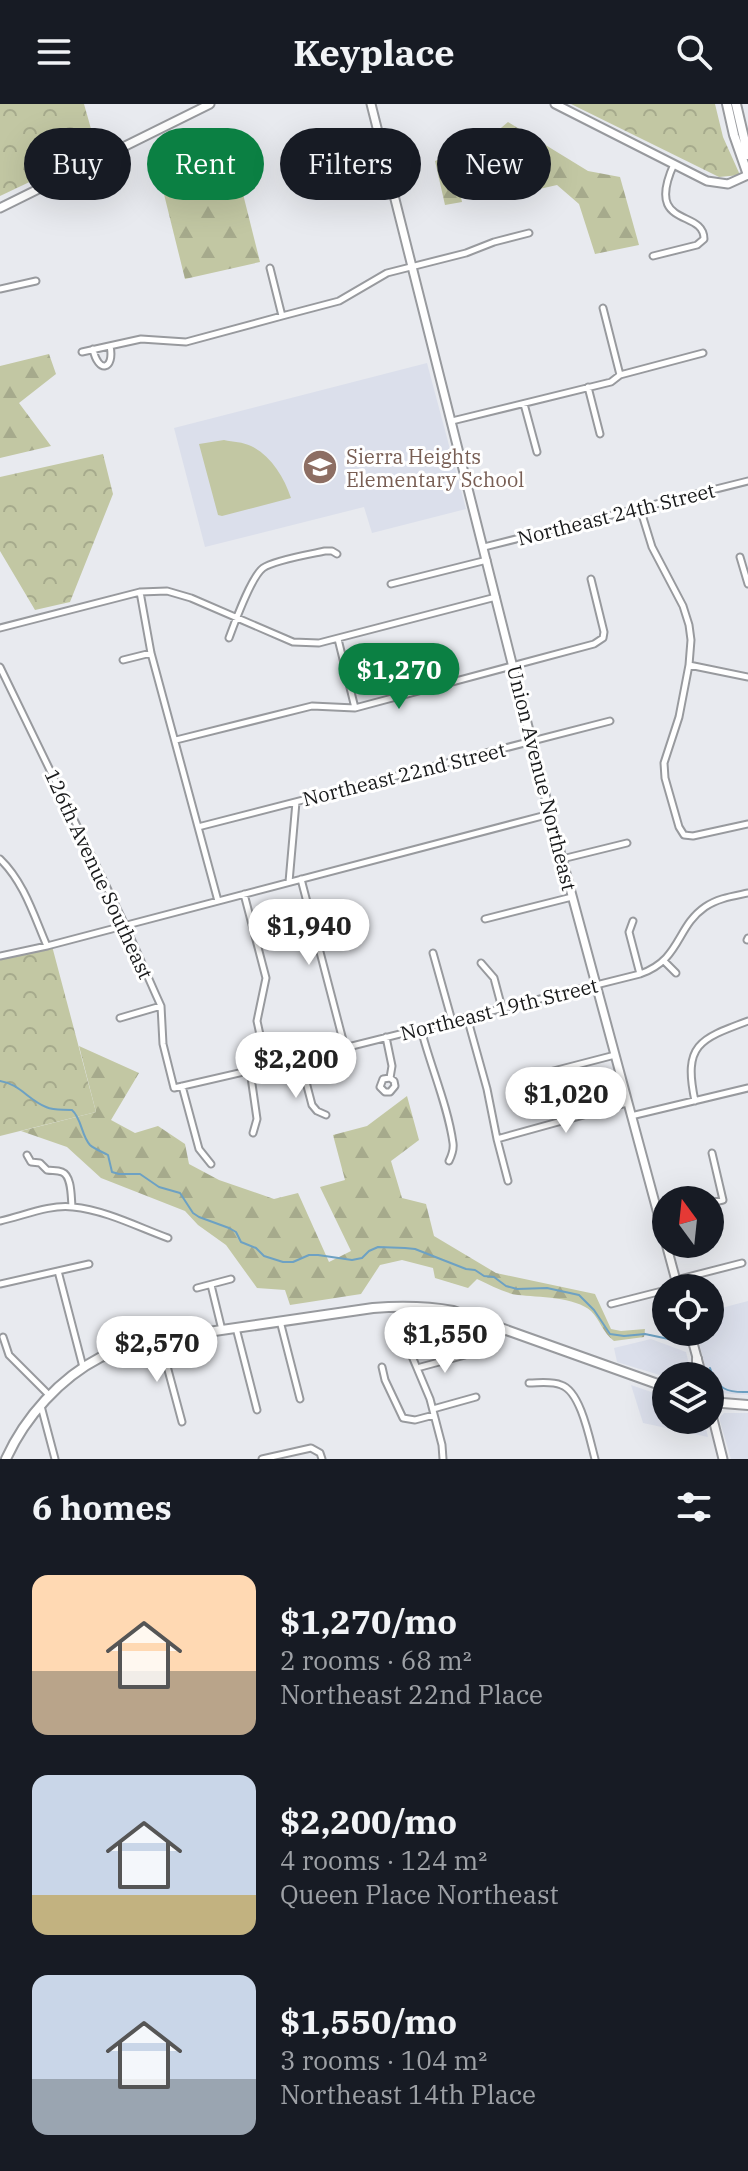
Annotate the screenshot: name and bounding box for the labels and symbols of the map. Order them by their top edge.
place label: Sierra Heights Elementary School [346,443,524,493]
school or university icon: Sierra Heights Elementary School [301,448,339,486]
street label: Northeast 24th Street [514,476,718,552]
pin: $1,270 [334,643,464,711]
street label: Union Avenue Northeast [501,663,583,893]
street label: Northeast 22nd Street [300,736,508,812]
street label: 126th Avenue Southeast [38,765,160,983]
pin: $1,940 [244,899,374,967]
street label: Northeast 19th Street [397,971,601,1047]
pin: $2,200 [231,1032,361,1100]
pin: $1,020 [501,1067,631,1135]
north arrow [652,1186,724,1258]
pin: $1,550 [380,1307,510,1375]
pin: $2,570 [92,1316,222,1384]

